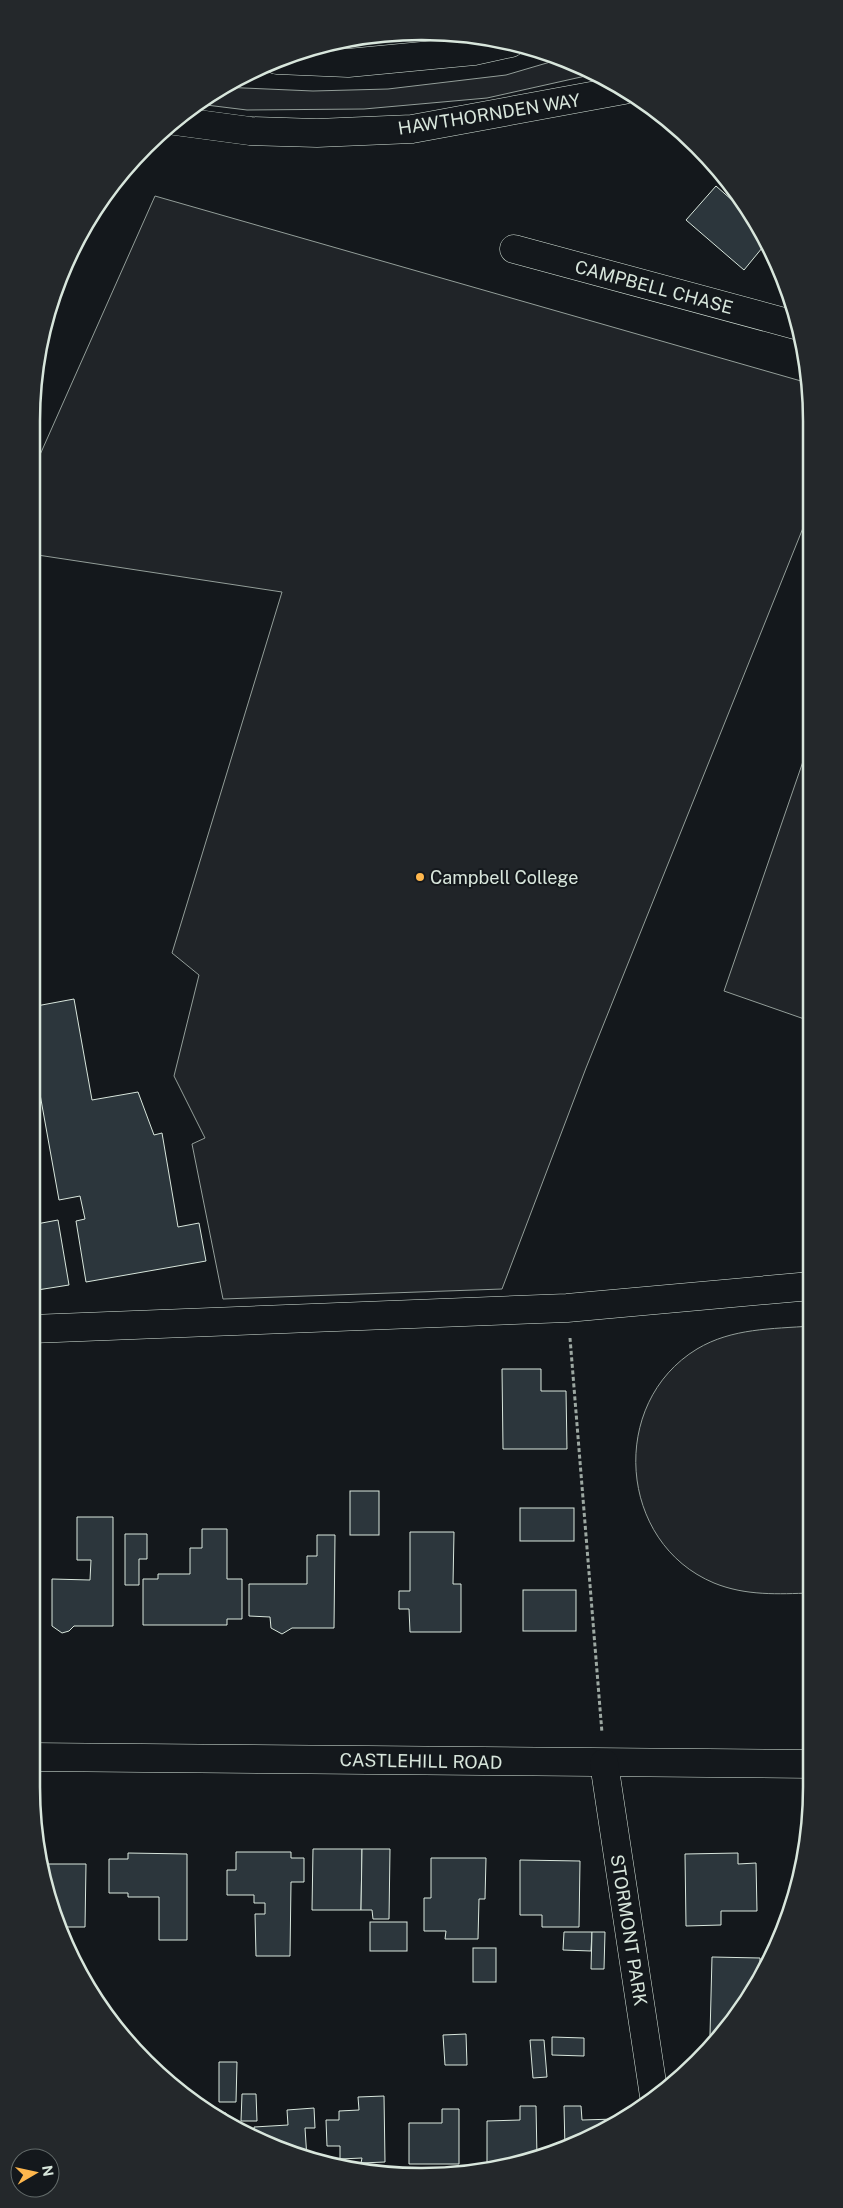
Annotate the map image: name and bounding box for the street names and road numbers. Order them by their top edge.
street label: HAWTHORNDEN WAY [396,89,582,139]
street label: CAMPBELL CHASE [573,256,735,318]
street label: CASTLEHILL ROAD [339,1749,503,1773]
street label: STORMONT PARK [607,1853,651,2007]

